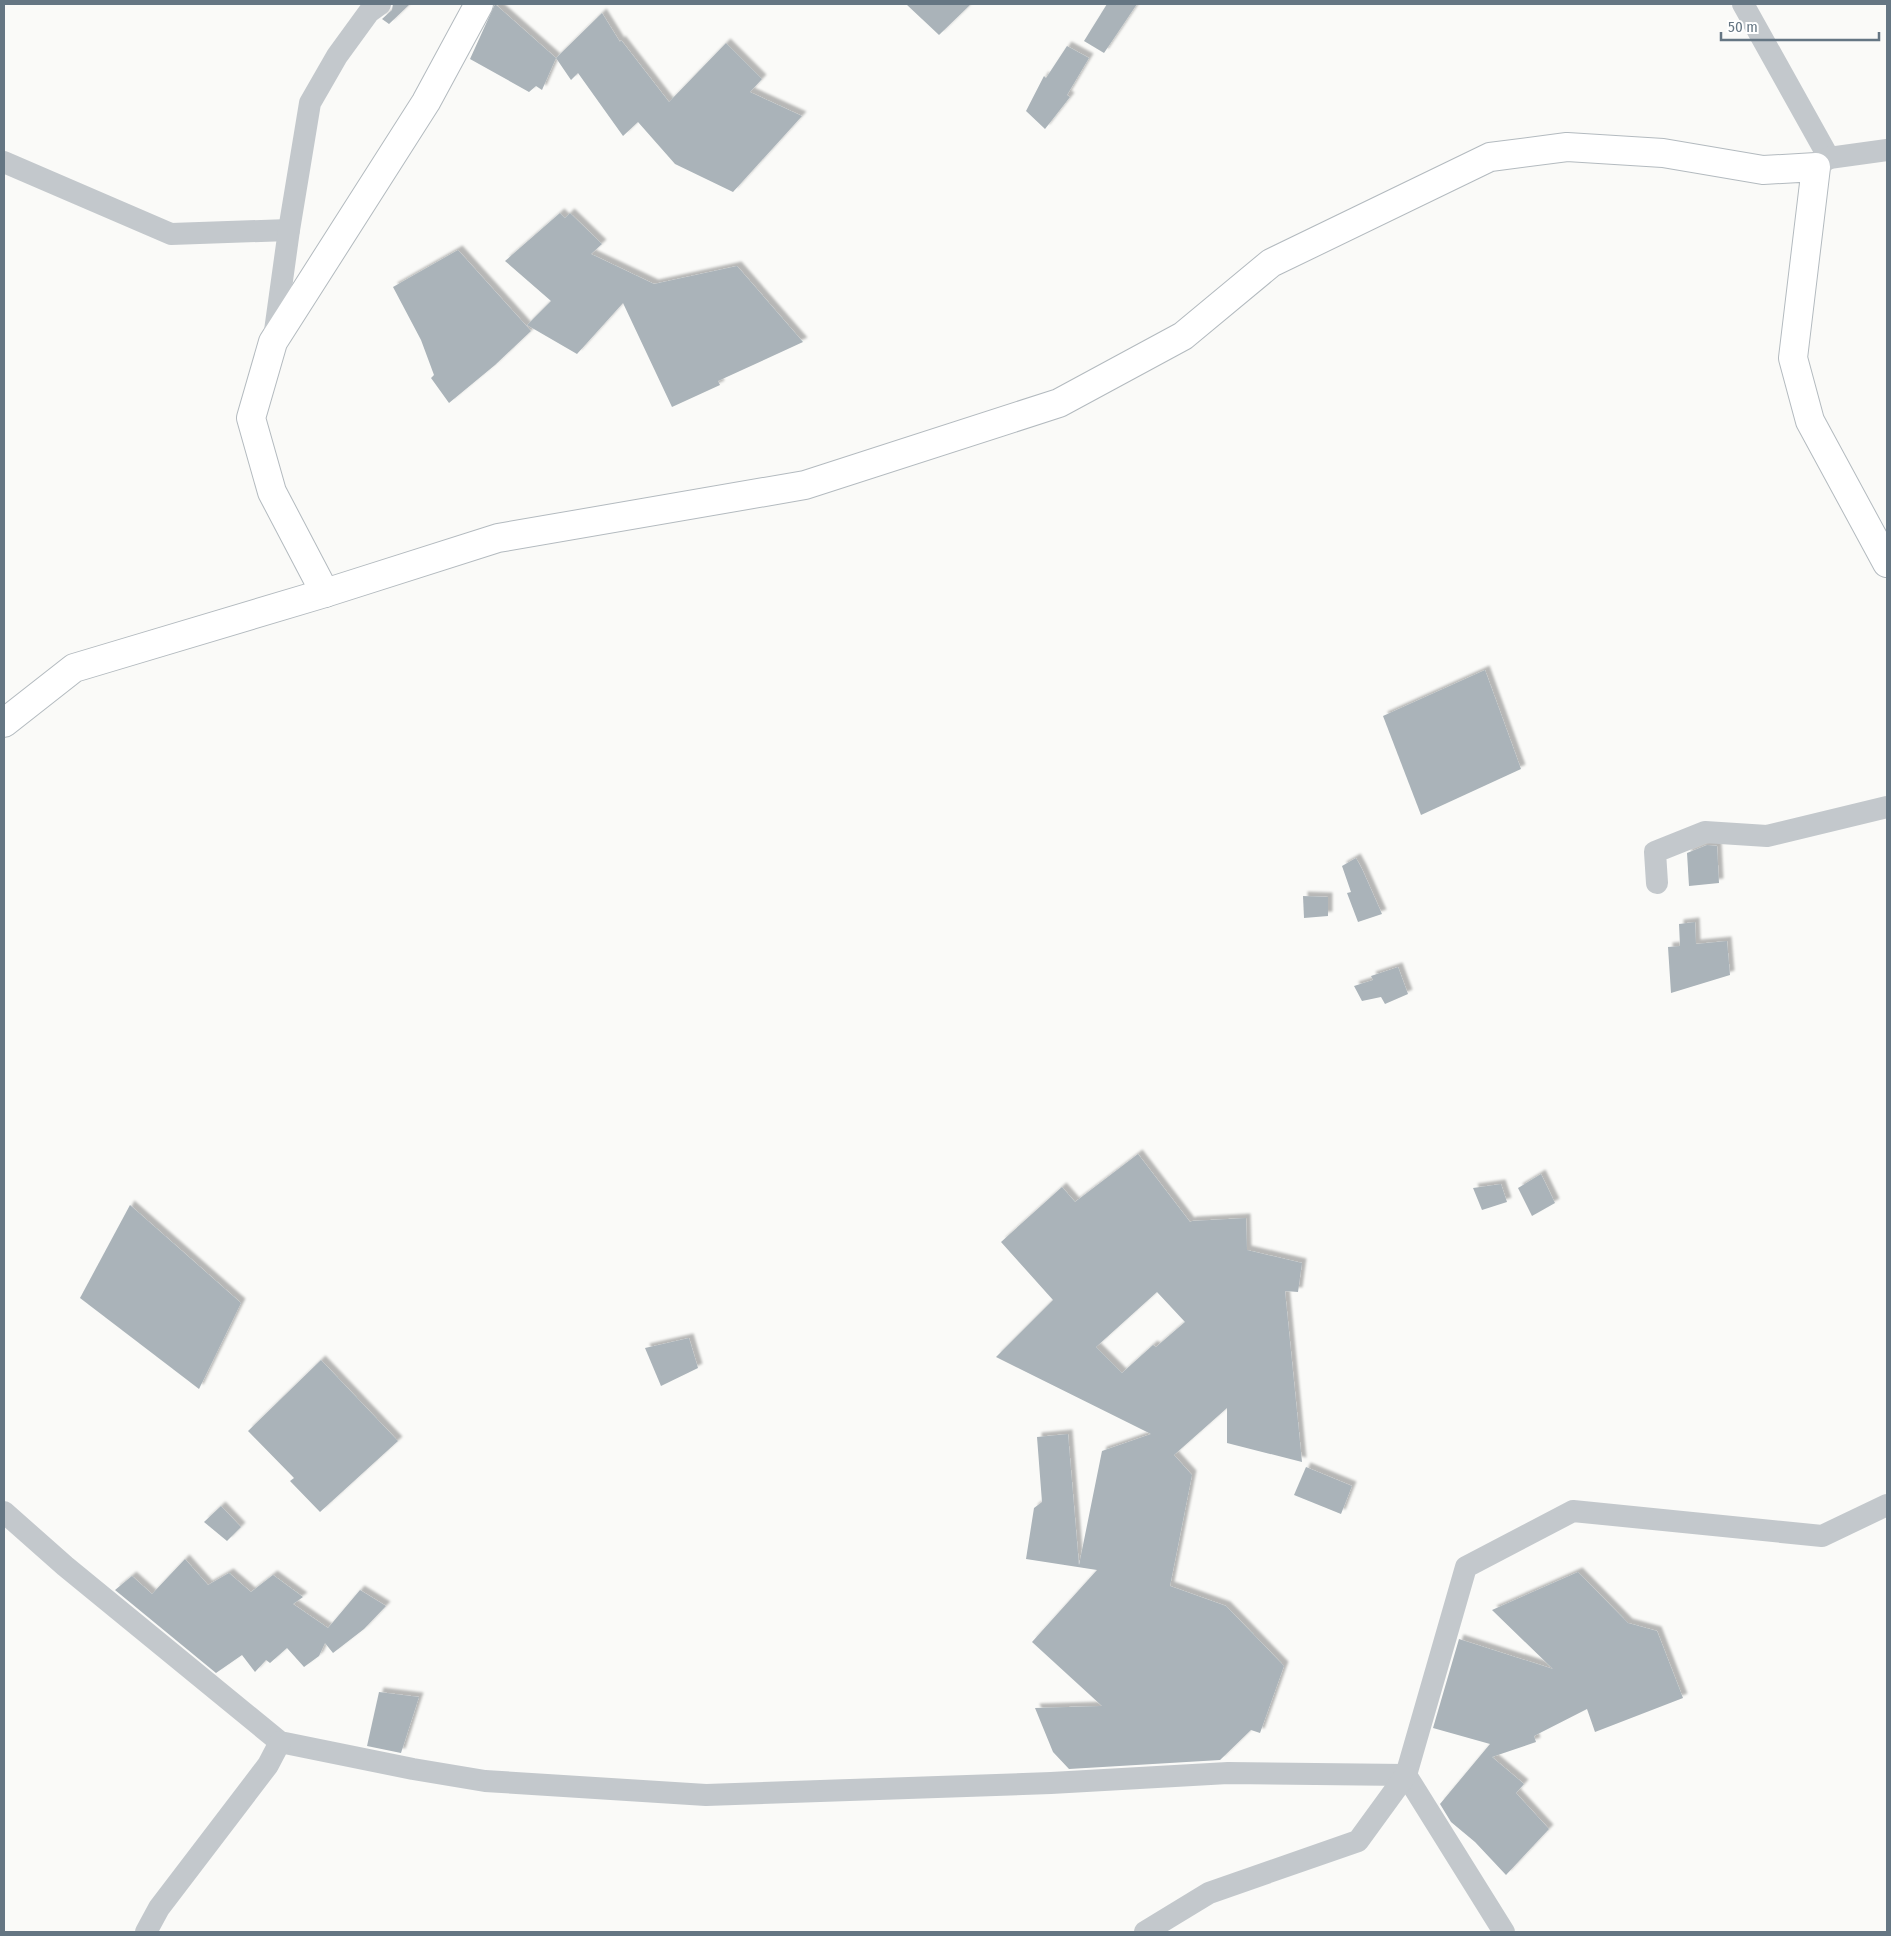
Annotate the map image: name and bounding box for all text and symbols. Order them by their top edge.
scale bar [1721,10,1878,42]
text: 50 m [1728,18,1758,36]

